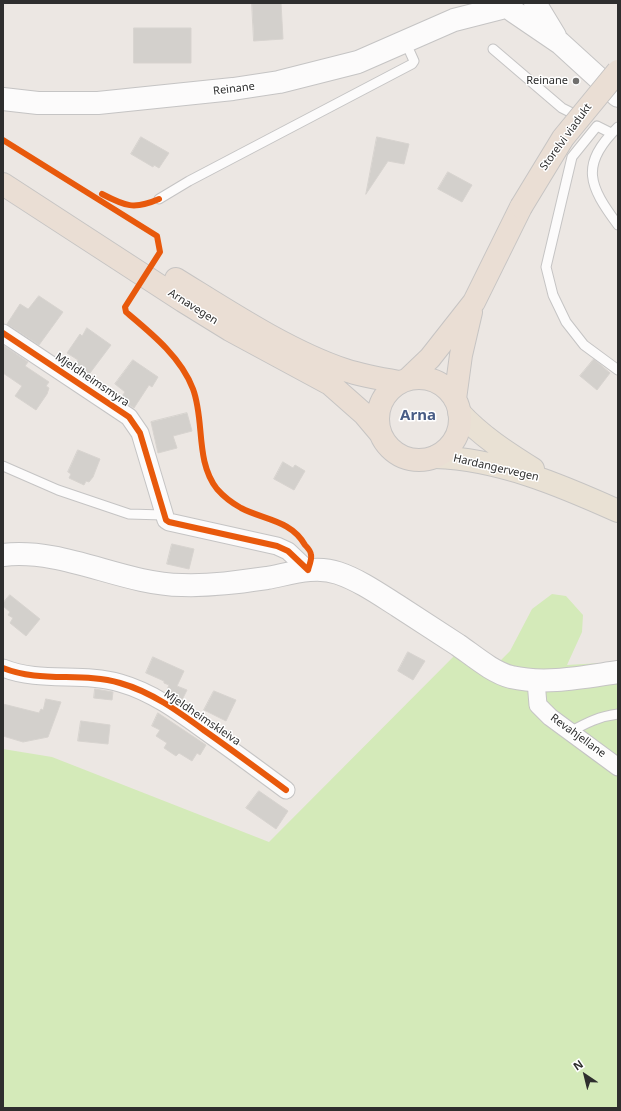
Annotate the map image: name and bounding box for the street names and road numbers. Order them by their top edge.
street label: Reinane [212,80,256,98]
street label: Storelvi viadukt [537,101,595,173]
street label: Arnavegen [166,287,220,327]
street label: Mjeldheimsmyra [52,350,132,410]
street label: Hardangervegen [452,452,540,484]
street label: Mjeldheimskleiva [161,687,243,749]
street label: Revahjellane [548,711,608,761]

